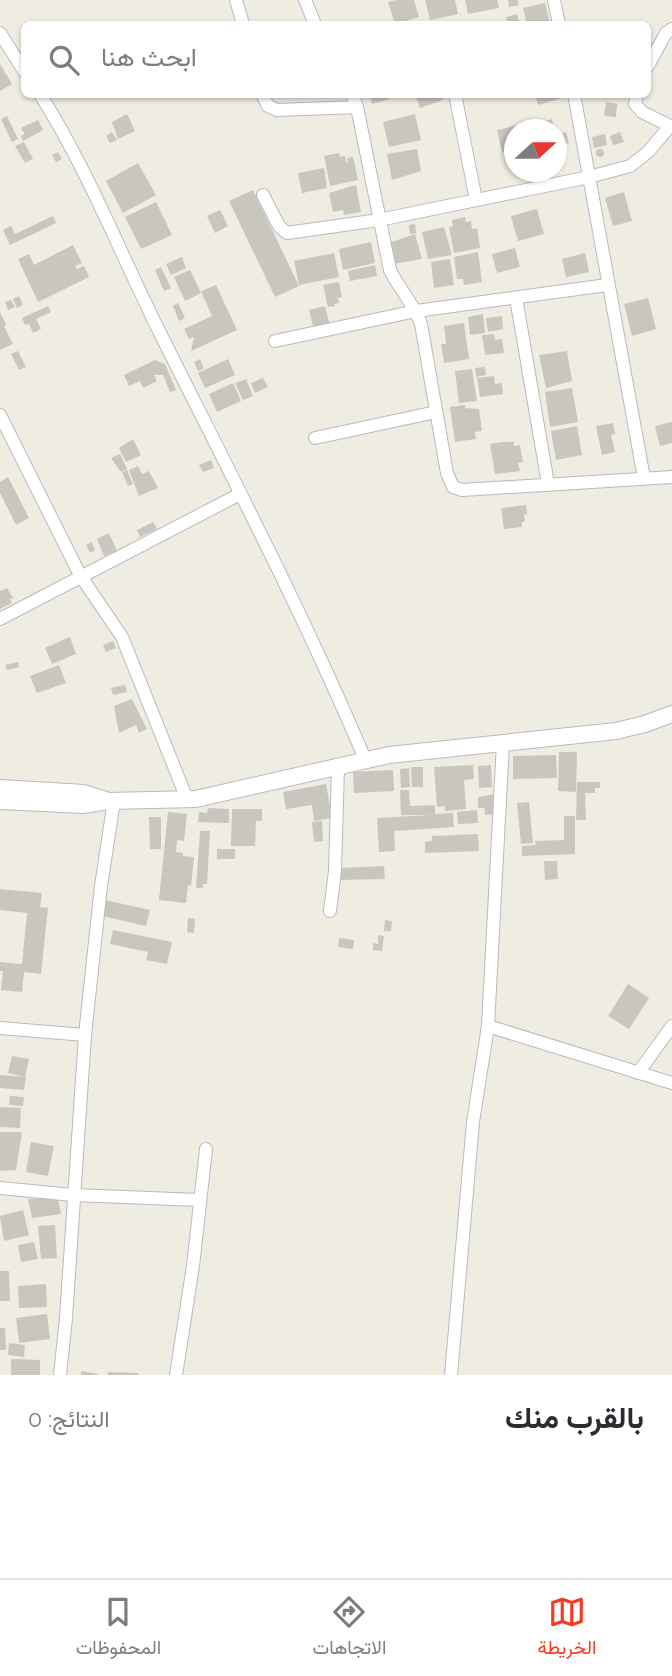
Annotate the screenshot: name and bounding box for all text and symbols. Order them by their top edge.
search box [21,21,651,98]
icon: search [45,41,83,79]
text: ابحث هنا [101,42,197,72]
north arrow [504,119,567,182]
text: بالقرب منك [505,1400,644,1435]
text: النتائج: 0 [28,1405,110,1432]
tab: المحفوظات [76,1593,161,1664]
tab: الاتجاهات [313,1593,386,1664]
tab: الخريطة [538,1593,596,1664]

